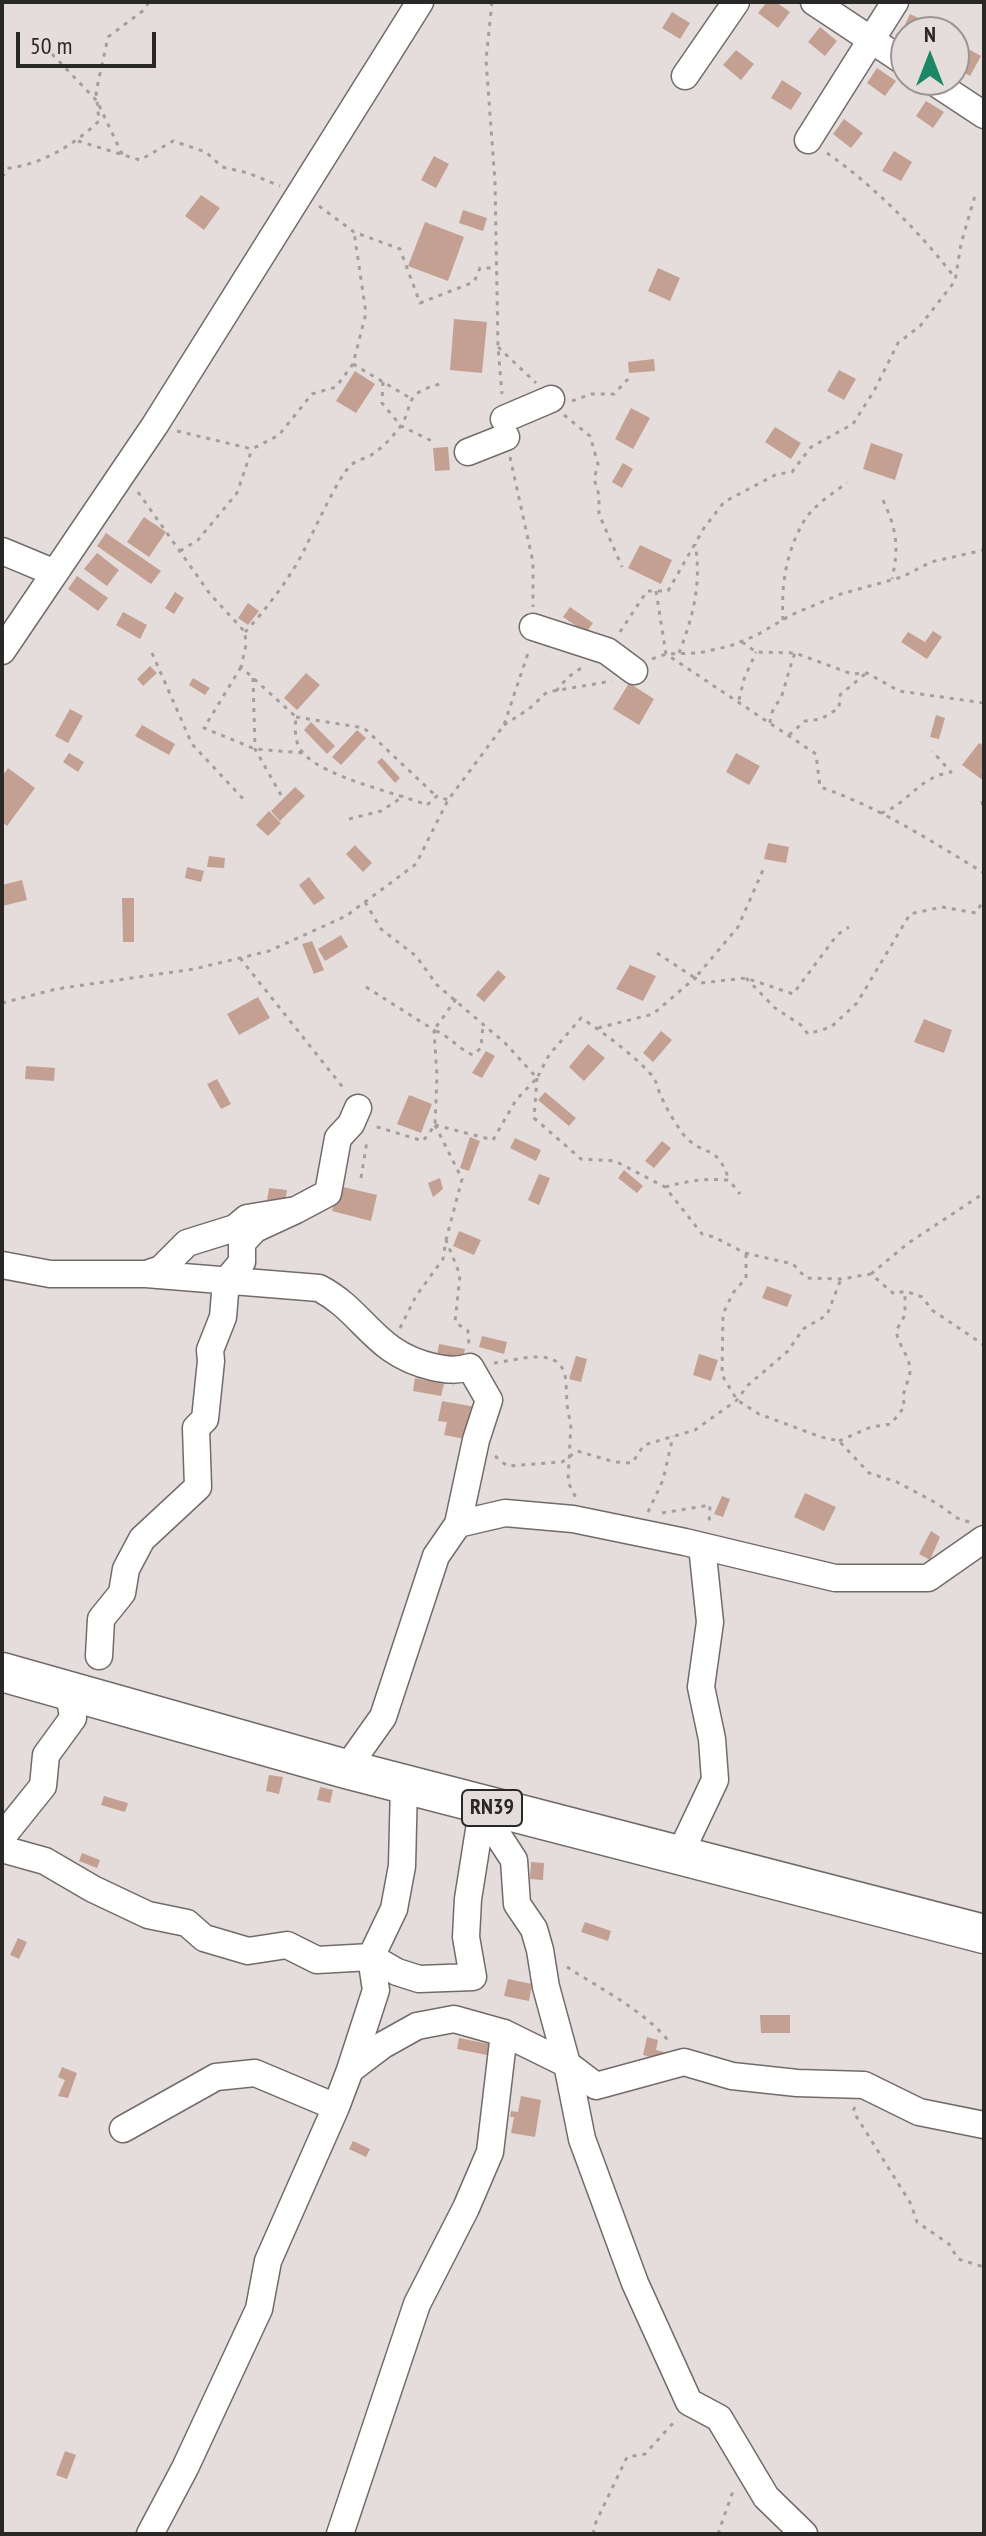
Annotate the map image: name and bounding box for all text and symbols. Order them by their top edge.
scale bar [20,16,160,66]
north arrow [890,16,970,96]
text: N [924,20,936,48]
text: 50 m [30,30,72,61]
road number: RN39 [462,1790,522,1826]

